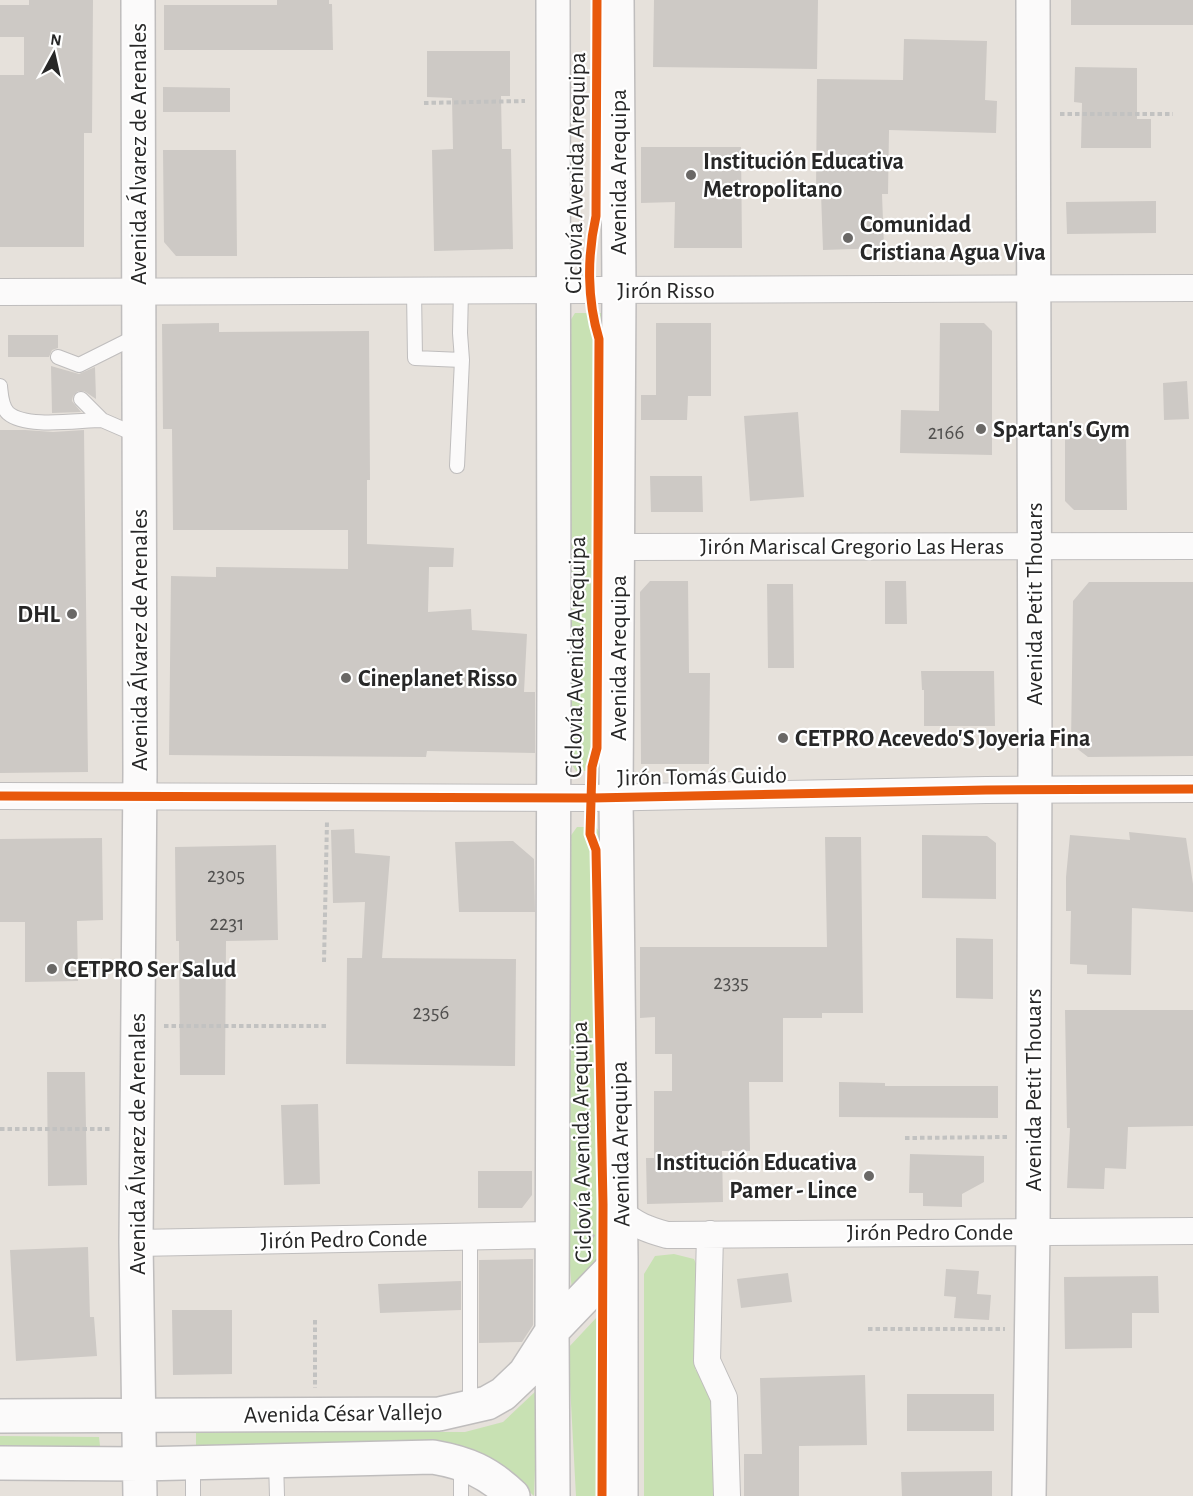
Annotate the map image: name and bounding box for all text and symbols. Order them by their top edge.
street label: Avenida Álvarez de Arenales [125,23,151,285]
north arrow [24,24,84,84]
text: N [49,31,63,49]
street label: Ciclovía Avenida Arequipa [562,52,590,294]
street label: Avenida Arequipa [607,89,631,255]
place label: Institución Educativa Metropolitano [703,150,904,202]
marker: Institución Educativa Metropolitano [684,168,698,182]
place label: Comunidad Cristiana Agua Viva [860,213,1046,265]
marker: Comunidad Cristiana Agua Viva [841,231,855,245]
street label: Jirón Risso [617,279,715,303]
place label: Spartan's Gym [993,418,1130,442]
house number: 2166 [928,422,964,443]
marker: Spartan's Gym [974,422,988,436]
street label: Avenida Petit Thouars [1023,502,1047,706]
street label: Avenida Álvarez de Arenales [126,509,152,771]
street label: Jirón Mariscal Gregorio Las Heras [700,535,1004,559]
street label: Ciclovía Avenida Arequipa [562,536,590,778]
street label: Avenida Arequipa [607,575,631,741]
place label: DHL [17,603,61,627]
marker: DHL [65,607,79,621]
place label: Cineplanet Risso [358,667,517,691]
marker: Cineplanet Risso [339,671,353,685]
place label: CETPRO Acevedo'S Joyeria Fina [795,727,1090,751]
marker: CETPRO Acevedo'S Joyeria Fina [776,731,790,745]
street label: Jirón Tomás Guido [617,764,787,790]
house number: 2305 [207,865,245,886]
house number: 2231 [210,913,245,934]
place label: CETPRO Ser Salud [64,958,237,982]
marker: CETPRO Ser Salud [45,962,59,976]
house number: 2335 [713,972,749,993]
street label: Avenida Petit Thouars [1022,988,1046,1192]
house number: 2356 [413,1002,449,1023]
street label: Avenida Álvarez de Arenales [124,1013,150,1275]
street label: Ciclovía Avenida Arequipa [568,1021,596,1263]
street label: Avenida Arequipa [608,1061,634,1227]
place label: Institución Educativa Pamer - Lince [656,1151,857,1203]
marker: Institución Educativa Pamer - Lince [862,1169,876,1183]
street label: Jirón Pedro Conde [847,1221,1013,1245]
street label: Jirón Pedro Conde [260,1227,428,1253]
street label: Avenida César Vallejo [243,1400,443,1428]

